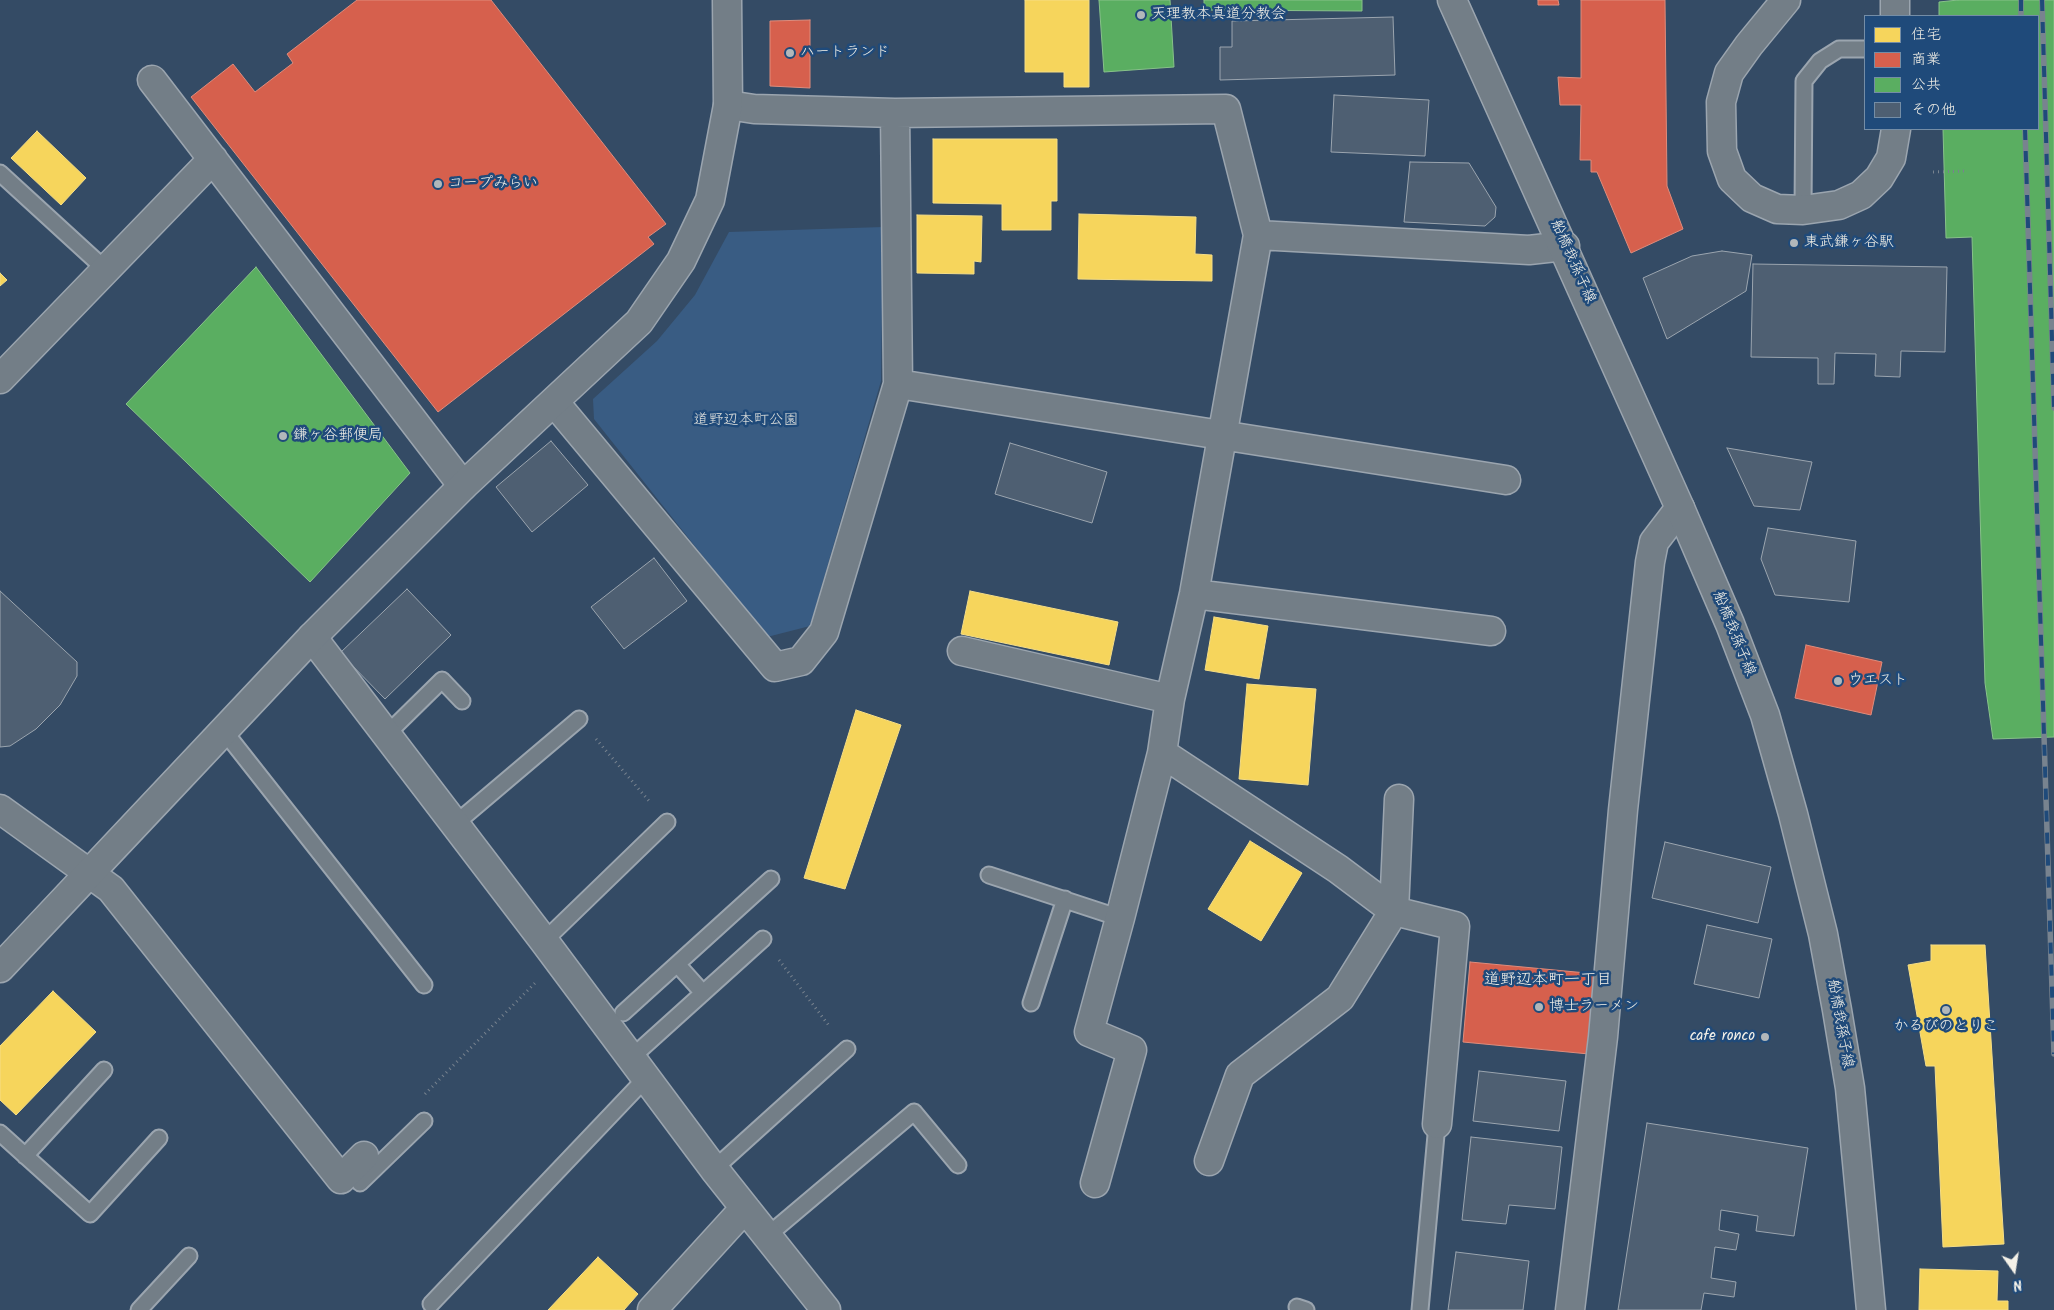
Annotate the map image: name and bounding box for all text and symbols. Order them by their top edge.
place label: 天理教本真道分教会 [1151,6,1286,24]
marker: 天理教本真道分教会 [1135,9,1147,21]
legend [1864,15,2039,130]
text: 住宅 [1911,23,1941,47]
place label: ハートランド [800,44,890,62]
marker: ハートランド [784,47,796,59]
text: 商業 [1911,48,1941,72]
text: 公共 [1911,73,1941,97]
text: その他 [1911,98,1956,122]
place label: コープみらい [448,175,538,193]
marker: コープみらい [432,178,444,190]
street label: 船橋我孫子線 [1545,217,1599,307]
place label: 東武鎌ヶ谷駅 [1804,234,1894,252]
marker: 東武鎌ヶ谷駅 [1788,237,1800,249]
park label: 道野辺本町公園 [694,412,798,430]
place label: 鎌ヶ谷郵便局 [293,427,383,445]
marker: 鎌ヶ谷郵便局 [277,430,289,442]
street label: 船橋我孫子線 [1708,589,1758,679]
place label: ウエスト [1848,672,1908,690]
marker: ウエスト [1832,675,1844,687]
district label: 道野辺本町一丁目 [1484,971,1612,991]
street label: 船橋我孫子線 [1822,978,1856,1070]
place label: 博士ラーメン [1549,998,1639,1016]
marker: 博士ラーメン [1533,1001,1545,1013]
marker: かるびのとりこ [1940,1004,1952,1016]
place label: かるびのとりこ [1894,1018,1998,1036]
place label: cafe ronco [1690,1028,1755,1046]
marker: cafe ronco [1759,1031,1771,1043]
north arrow [1989,1245,2039,1295]
text: N [2011,1273,2024,1296]

